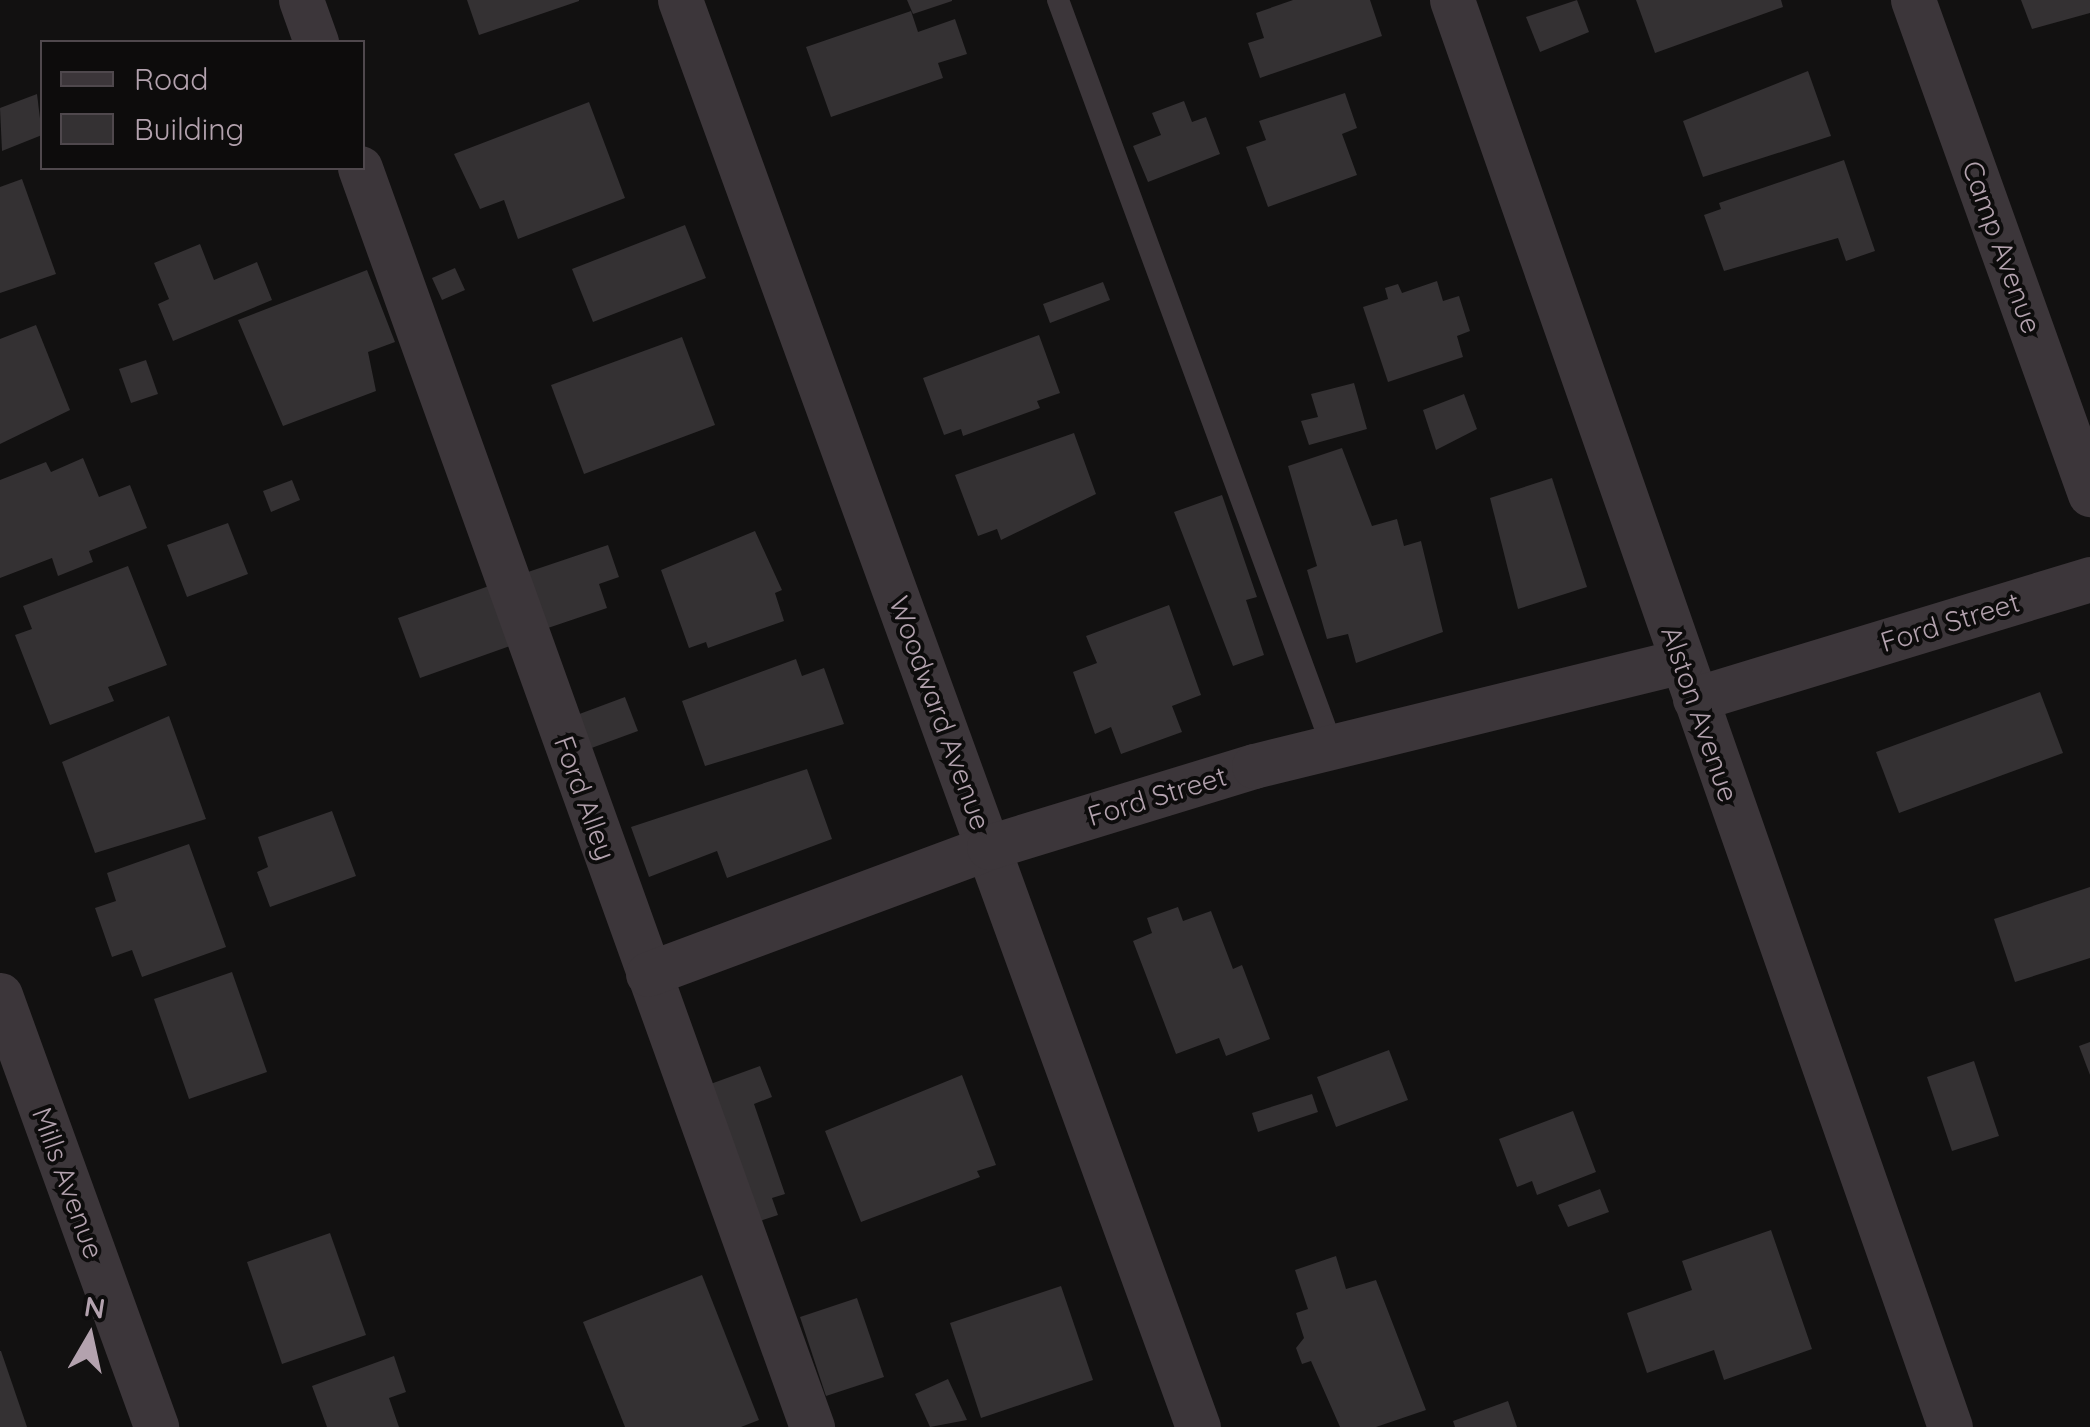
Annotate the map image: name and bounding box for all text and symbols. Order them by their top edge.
legend [40,40,365,170]
text: Road [134,60,208,98]
text: Building [134,110,244,148]
street label: Camp Avenue [1955,156,2049,338]
street label: Ford Street [1876,585,2024,659]
street label: Woodward Avenue [882,592,998,834]
street label: Alston Avenue [1654,622,1746,806]
street label: Ford Alley [547,731,623,865]
street label: Ford Street [1083,759,1231,833]
street label: Mills Avenue [25,1103,111,1263]
north arrow [40,1287,140,1387]
text: N [82,1288,108,1326]

